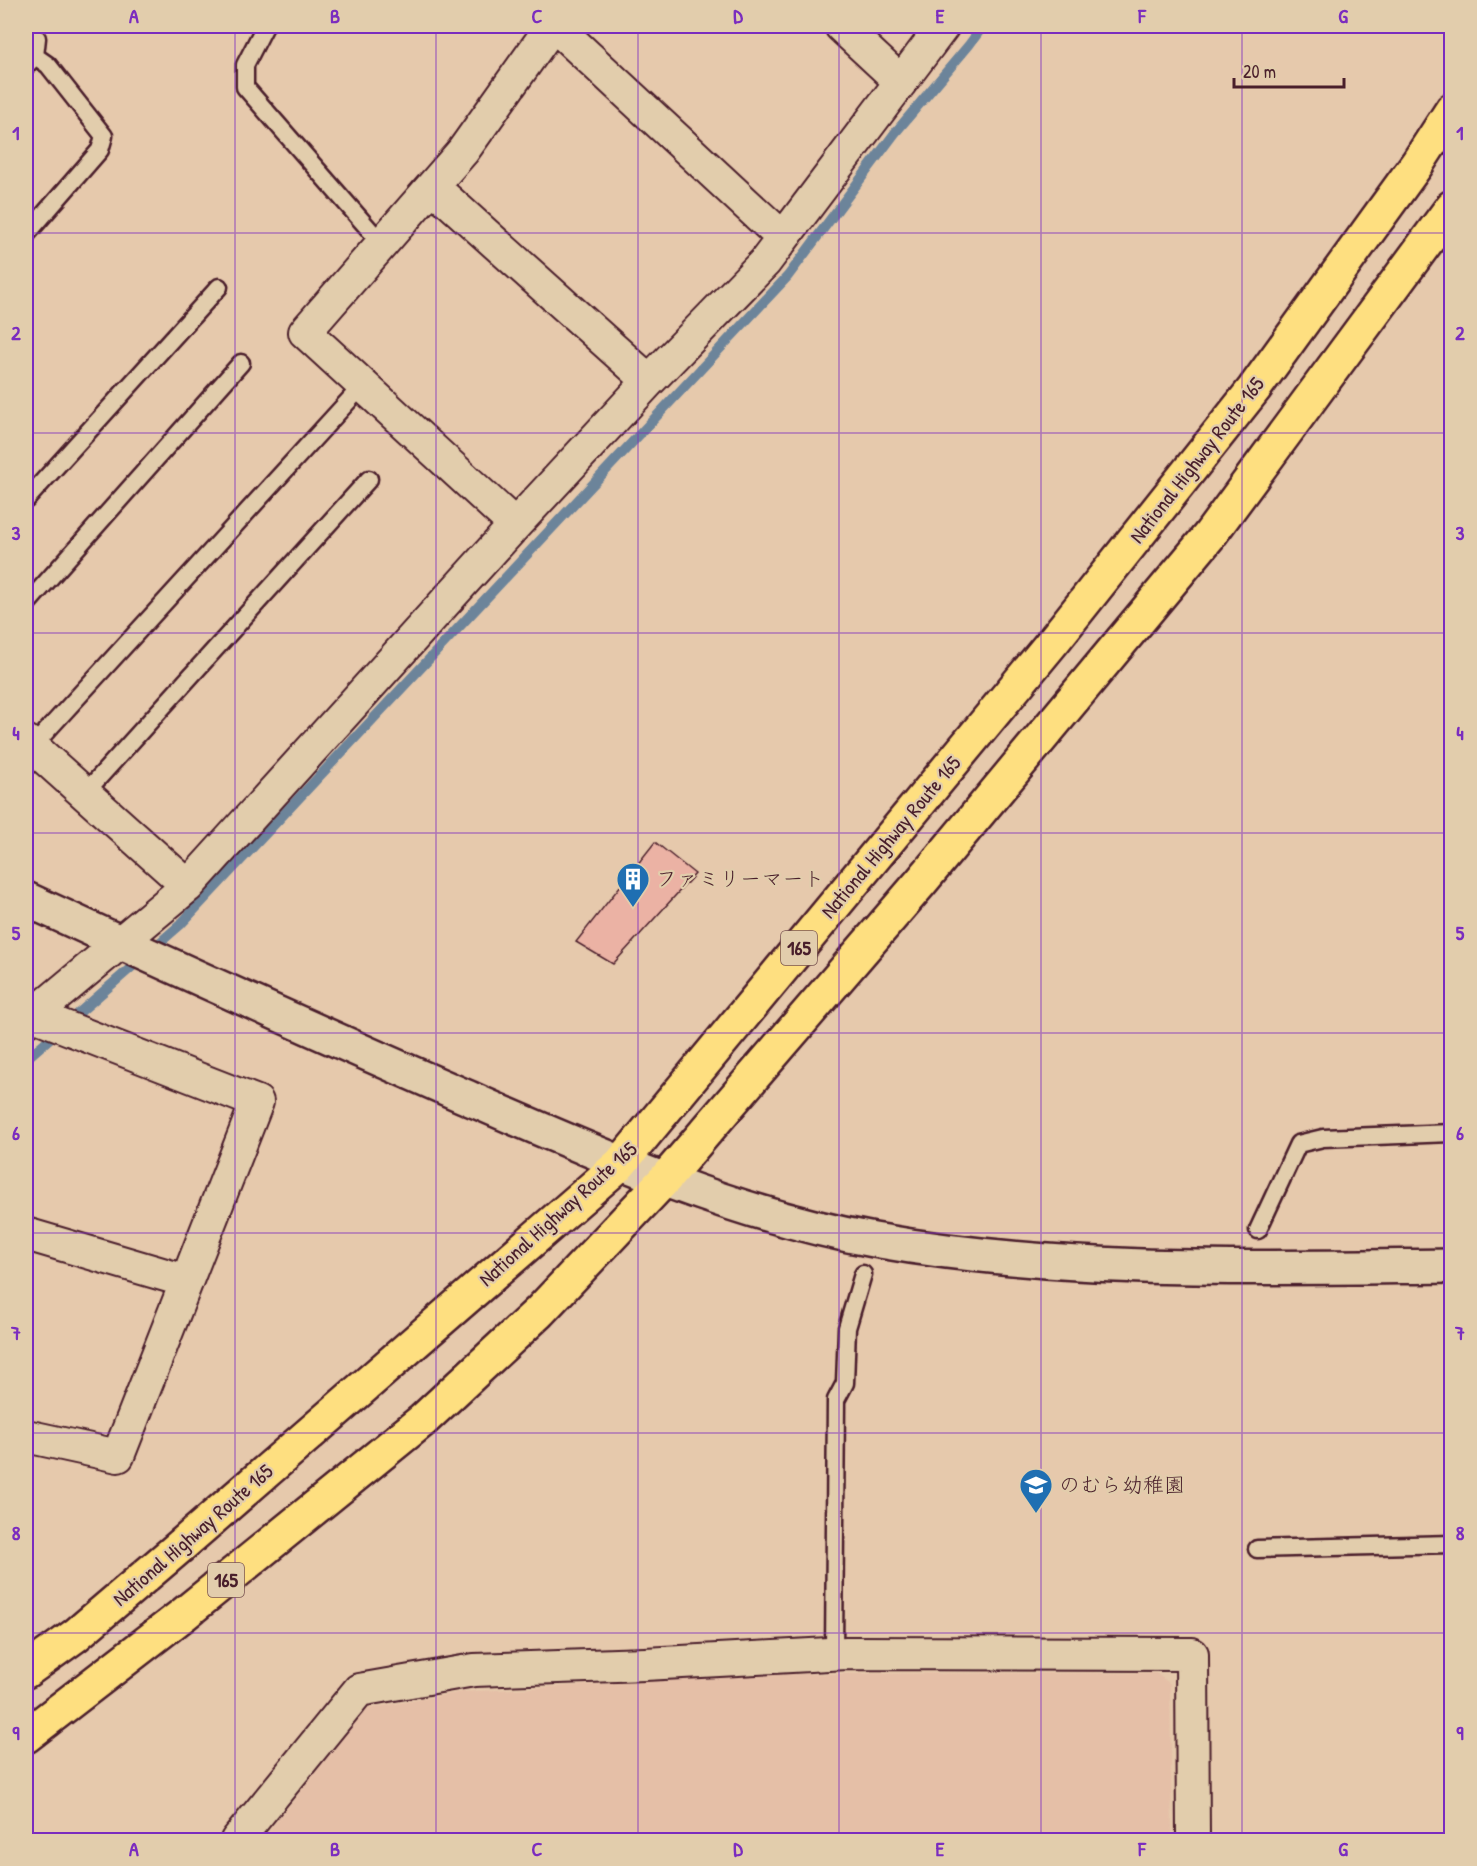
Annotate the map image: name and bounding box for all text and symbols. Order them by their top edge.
text: A [129,2,139,29]
text: B [330,2,340,29]
text: C [532,2,543,29]
text: D [733,2,743,29]
text: E [936,2,945,29]
text: F [1137,2,1147,29]
text: G [1338,2,1348,29]
scale bar [1234,51,1344,89]
text: 20 m [1243,59,1276,84]
text: 1 [12,119,20,146]
text: 1 [1456,119,1464,146]
text: 2 [11,319,21,346]
text: 2 [1455,319,1465,346]
street label: National Highway Route 165 [1122,370,1271,549]
text: 3 [12,519,21,546]
text: 3 [1456,519,1465,546]
text: 4 [12,719,20,746]
text: 4 [1456,719,1464,746]
street label: National Highway Route 165 [814,749,967,924]
building icon: ファミリーマート [615,861,651,908]
place label: ファミリーマート [656,864,824,893]
text: 5 [12,919,21,946]
text: 5 [1456,919,1465,946]
road number: 165 [781,931,817,965]
text: 6 [12,1119,20,1146]
text: 6 [1456,1119,1464,1146]
street label: National Highway Route 165 [472,1135,643,1293]
text: 7 [10,1319,21,1346]
text: 7 [1454,1319,1465,1346]
street label: National Highway Route 165 [108,1459,278,1611]
school or university icon: のむら幼稚園 [1018,1467,1054,1514]
place label: のむら幼稚園 [1059,1470,1185,1499]
text: 8 [12,1519,21,1546]
text: 8 [1456,1519,1465,1546]
road number: 165 [208,1563,244,1597]
text: 9 [12,1719,20,1746]
text: 9 [1456,1719,1464,1746]
text: A [129,1835,139,1862]
text: B [330,1835,340,1862]
text: C [532,1835,543,1862]
text: D [733,1835,743,1862]
text: E [936,1835,945,1862]
text: F [1137,1835,1147,1862]
text: G [1338,1835,1348,1862]

